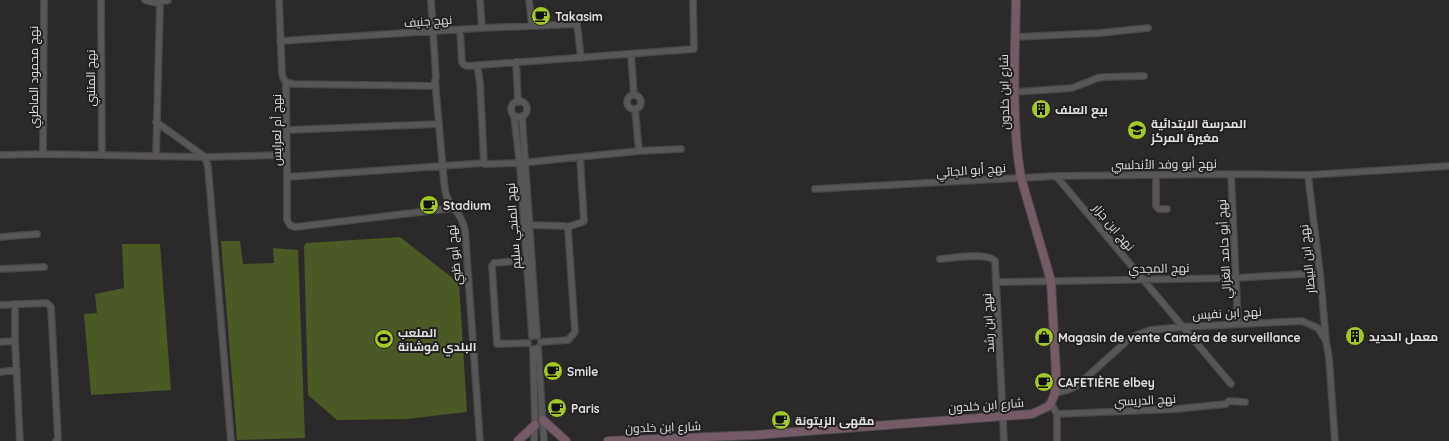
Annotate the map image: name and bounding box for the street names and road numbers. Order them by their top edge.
street label: نهج جنيف [403,12,453,31]
street label: نهج محمود الماطري [26,26,44,128]
street label: نهج المتنبي [83,50,101,106]
street label: شارع ابن خلدون [996,54,1013,130]
street label: نهج أم لعرايس [269,94,285,166]
street label: نهج أبو وفد الأندلسي [1111,156,1217,175]
street label: نهج أبو الجائي [936,160,1006,183]
street label: نهج المنجي سليم [503,182,526,270]
street label: نهج أبو حامد الغزالي [1214,199,1237,299]
street label: نهج ابن جزار [1089,200,1138,254]
street label: نهج أبو ظبي [443,224,468,286]
street label: نهج ابن البيطار [1296,224,1319,295]
street label: نهج المجدي [1128,260,1190,279]
street label: نهج ابن رشد [979,293,998,353]
street label: نهج ابن نفيس [1192,304,1262,323]
street label: نهج الدريسي [1114,391,1176,412]
street label: شارع ابن خلدون [948,395,1025,416]
street label: شارع ابن خلدون [625,418,701,437]

